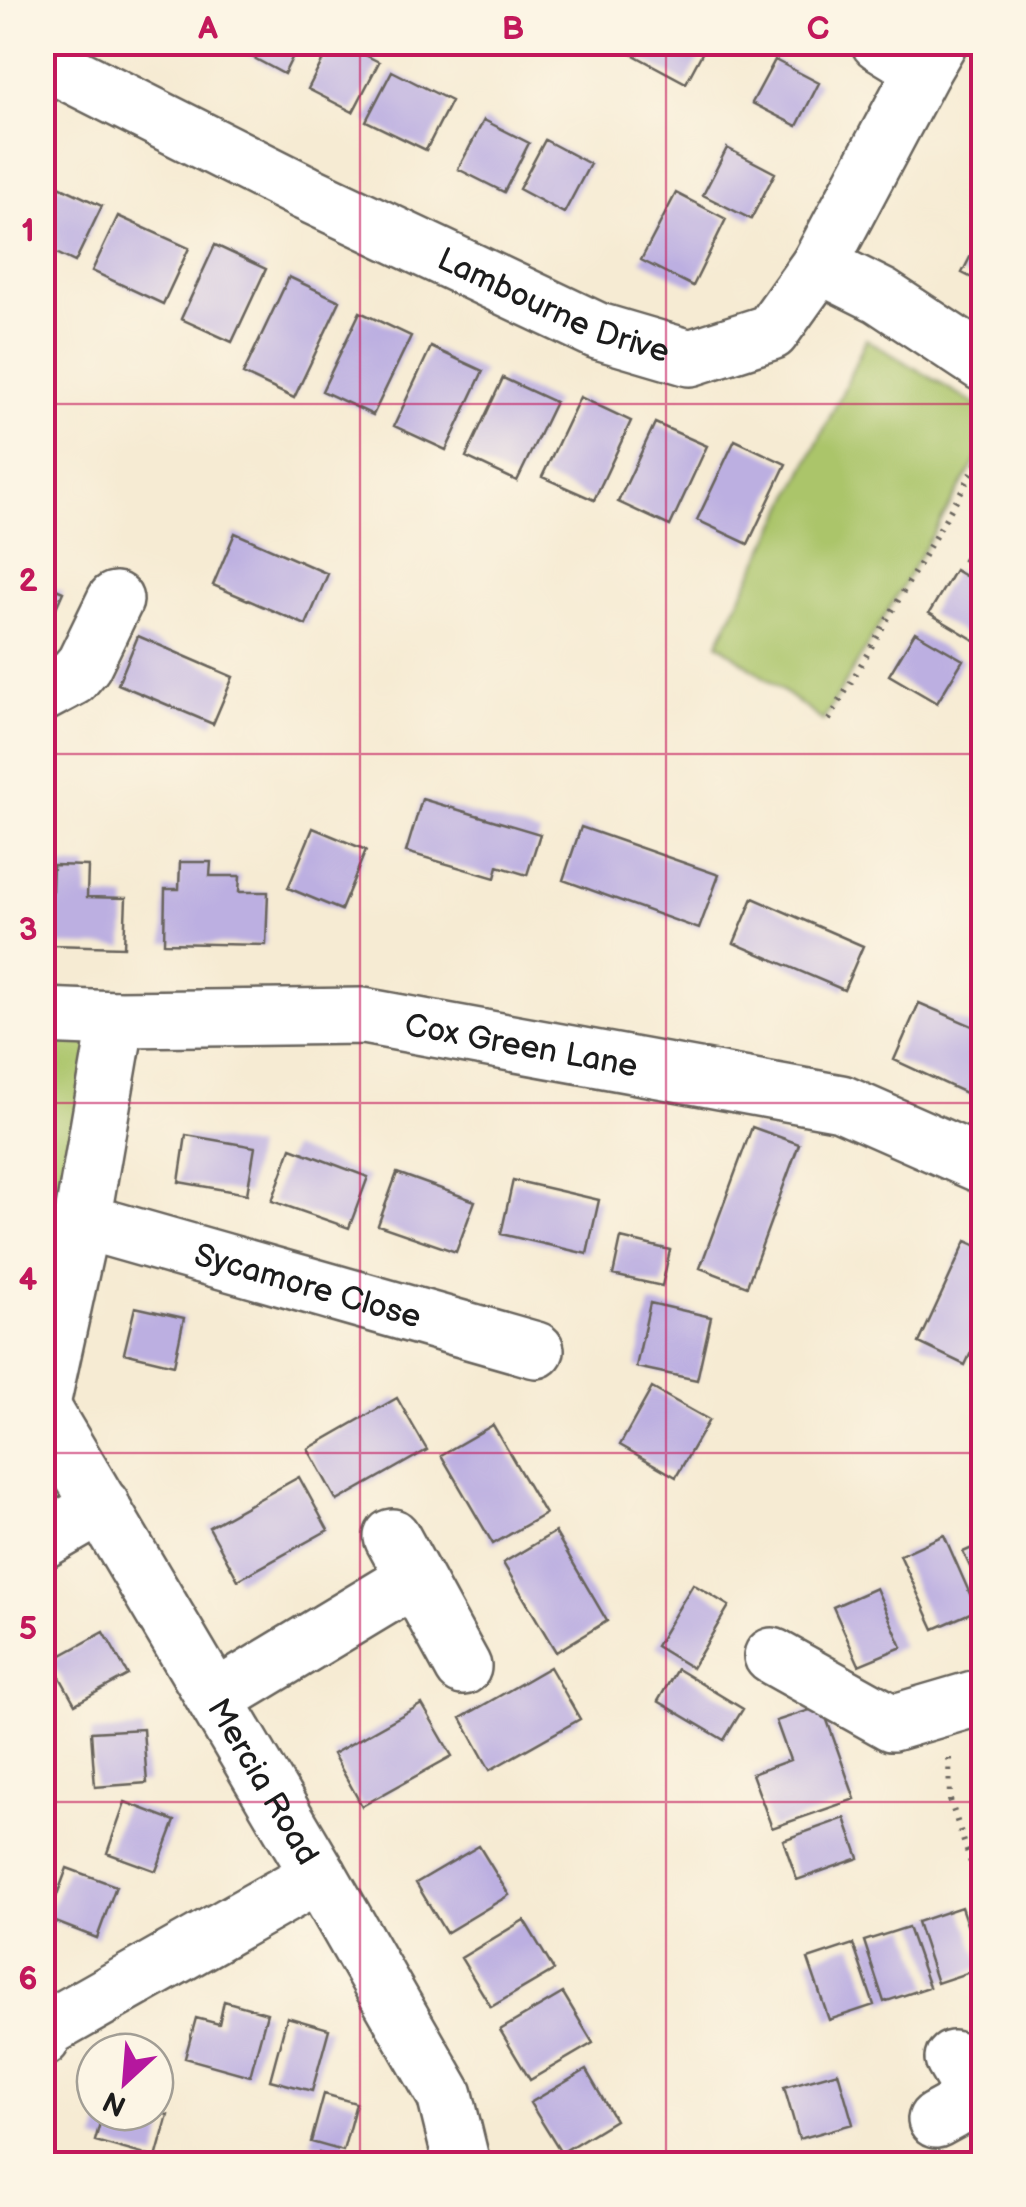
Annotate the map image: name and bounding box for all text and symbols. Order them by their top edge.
text: A [197,10,218,49]
text: B [502,10,524,49]
text: C [807,10,829,49]
text: 1 [21,212,35,251]
street label: Lambourne Drive [431,240,674,372]
text: 2 [18,562,38,601]
text: 3 [19,911,37,950]
street label: Cox Green Lane [402,1006,641,1087]
street label: Sycamore Close [190,1236,426,1337]
text: 4 [19,1261,38,1300]
text: 5 [19,1610,37,1649]
street label: Mercia Road [198,1692,326,1872]
text: 6 [18,1960,38,1999]
north arrow [75,2032,175,2132]
text: N [98,2084,131,2123]

